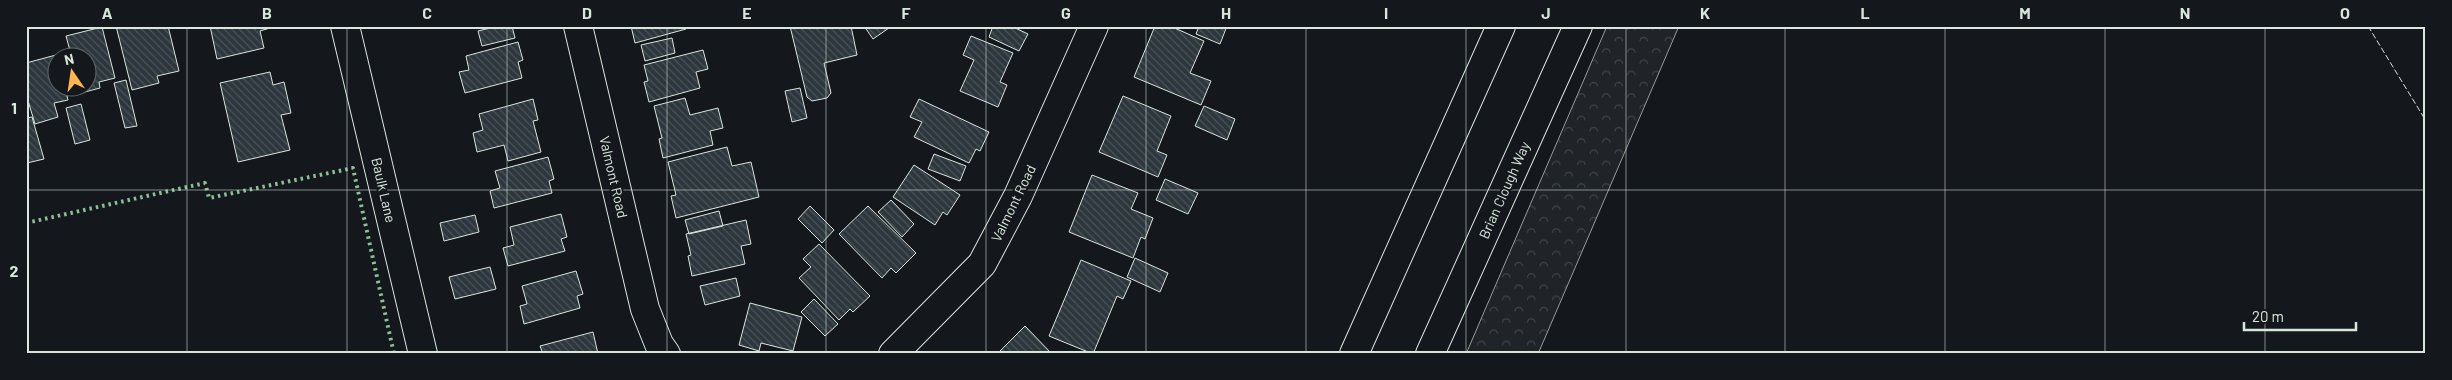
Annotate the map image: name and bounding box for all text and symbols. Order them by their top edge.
text: A [102,3,113,22]
text: B [262,3,272,22]
text: C [422,3,432,22]
text: D [582,3,592,22]
text: E [742,3,752,22]
text: F [902,3,911,22]
text: G [1061,3,1071,22]
text: H [1221,3,1231,22]
text: I [1384,3,1388,22]
text: J [1541,3,1551,22]
text: K [1700,3,1710,22]
text: L [1860,3,1870,22]
text: M [2019,3,2031,22]
text: N [2180,3,2190,22]
text: O [2340,3,2350,22]
north arrow [48,48,98,98]
text: N [63,50,75,68]
text: 1 [11,98,17,117]
street label: Valmont Road [596,134,632,220]
street label: Brian Clough Way [1475,138,1533,241]
street label: Baulk Lane [368,156,400,224]
street label: Valmont Road [987,162,1039,244]
text: 2 [10,261,19,280]
scale bar [2244,300,2357,332]
text: 20 m [2252,307,2284,325]

